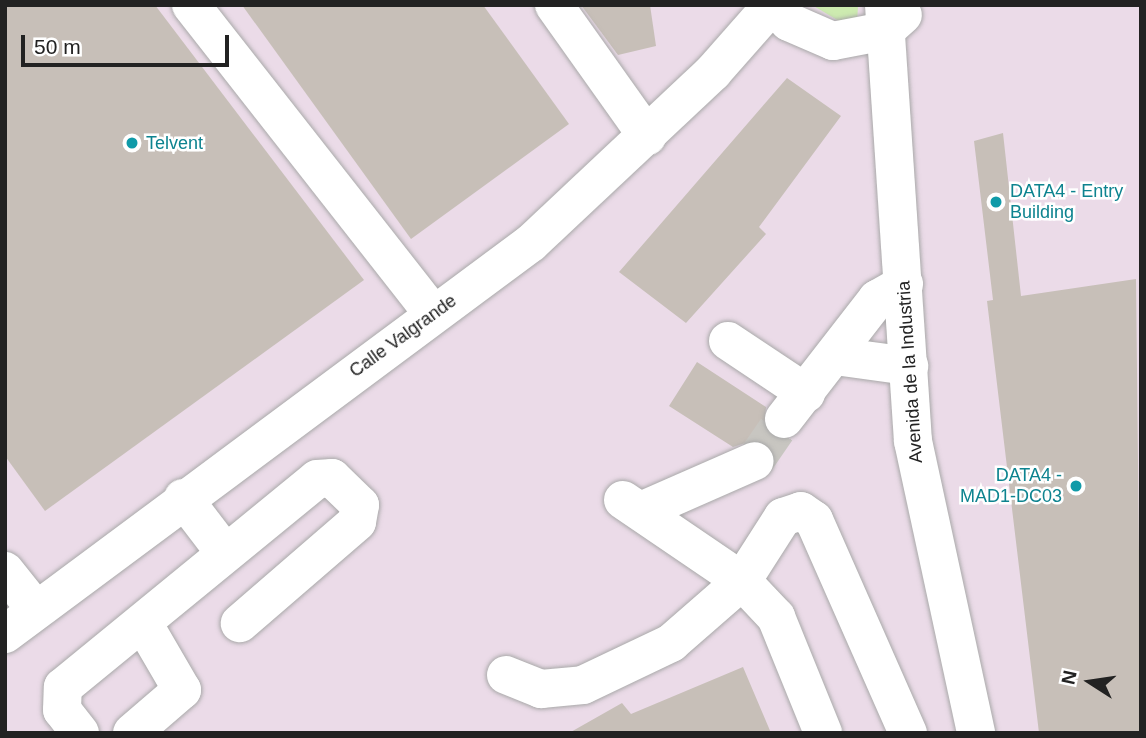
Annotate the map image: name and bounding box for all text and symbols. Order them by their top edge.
scale bar [24,21,233,65]
text: 50 m [34,35,81,58]
place label: Telvent [146,132,203,154]
marker: Telvent [124,135,140,151]
place label: DATA4 - Entry Building [1010,181,1123,224]
marker: DATA4 - Entry Building [988,194,1004,210]
street label: Avenida de la Industria [893,280,927,464]
street label: Calle Valgrande [345,290,461,382]
place label: DATA4 - MAD1-DC03 [960,465,1062,508]
marker: DATA4 - MAD1-DC03 [1068,478,1084,494]
north arrow [1055,647,1125,717]
text: N [1057,669,1081,686]

